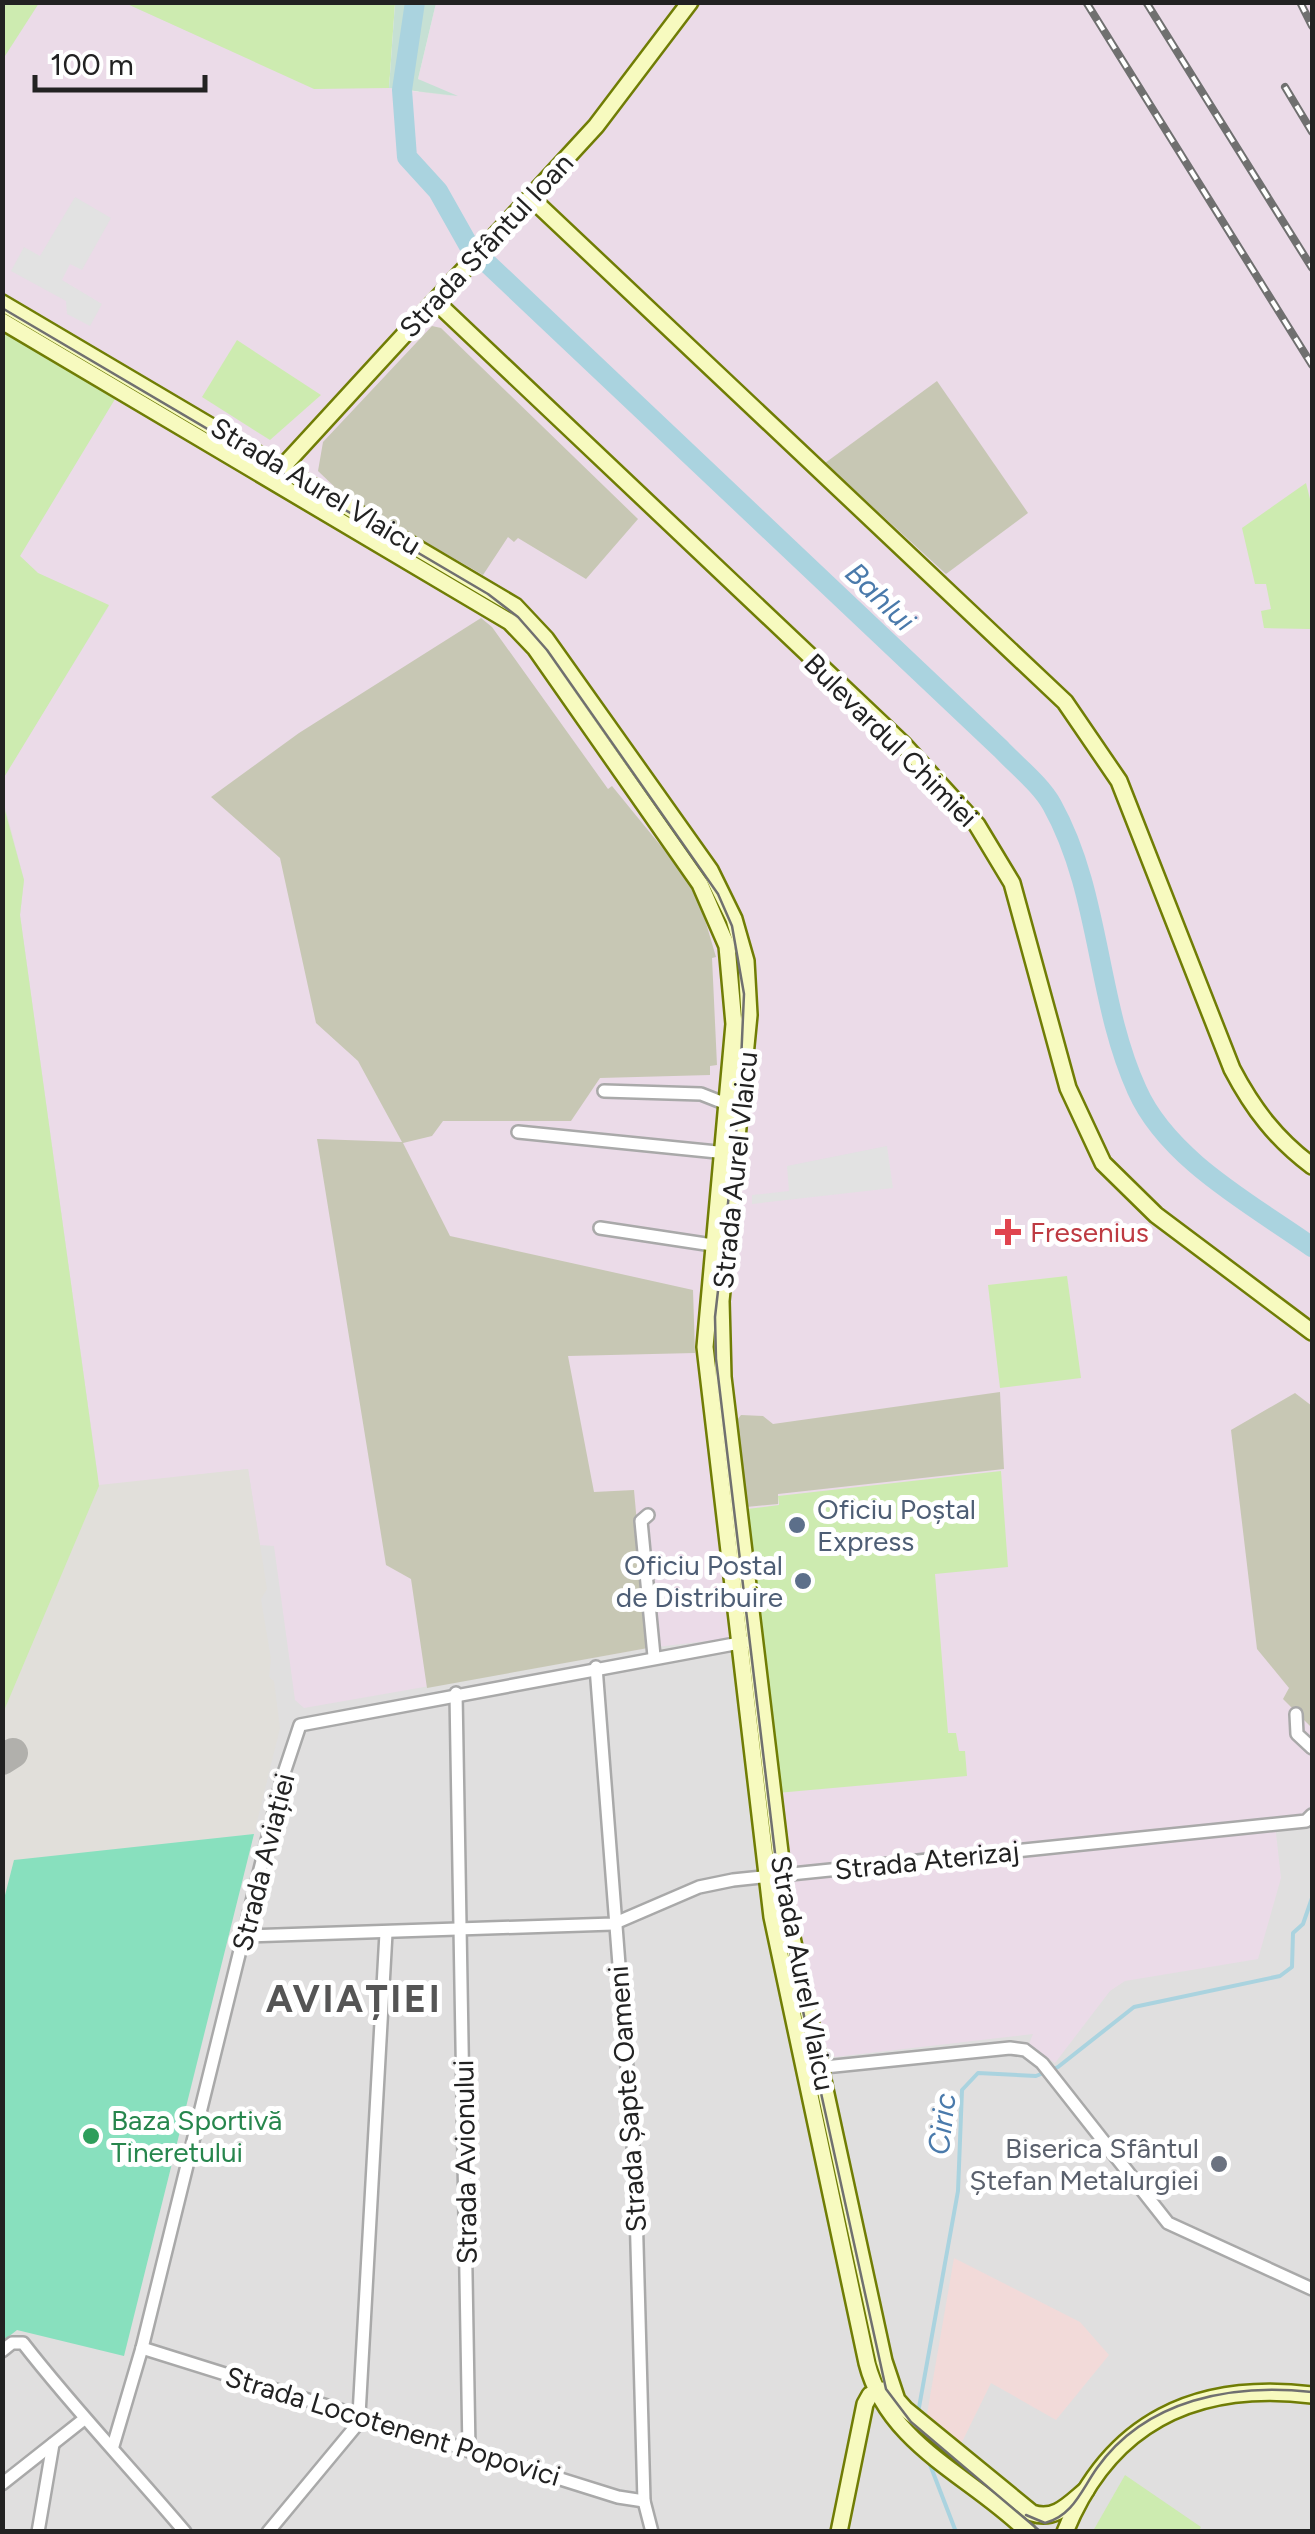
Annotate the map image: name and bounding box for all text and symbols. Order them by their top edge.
scale bar [35,30,205,92]
text: 100 m [50,46,134,83]
street label: Strada Sfântul Ioan [392,146,580,344]
street label: Strada Aurel Vlaicu [205,410,427,562]
water label: Bahlui [838,554,924,639]
street label: Bulevardul Chimiei [797,646,985,834]
street label: Strada Aurel Vlaicu [706,1050,764,1290]
place label: Fresenius [1030,1215,1149,1249]
marker: Fresenius [995,1219,1021,1245]
place label: Oficiu Poștal Express [817,1492,976,1558]
marker: Oficiu Poștal Express [786,1514,808,1536]
place label: Oficiu Postal de Distribuire [616,1548,783,1614]
marker: Oficiu Postal de Distribuire [792,1570,814,1592]
street label: Strada Aviației [224,1770,302,1954]
street label: Strada Aterizaj [833,1833,1021,1887]
street label: Strada Aurel Vlaicu [764,1853,842,2093]
street label: Strada Șapte Oameni [601,1965,653,2233]
district label: AVIAȚIEI [266,1976,442,2022]
street label: Strada Avionului [446,2059,484,2265]
water label: Ciric [919,2091,964,2157]
place label: Baza Sportivă Tineretului [111,2103,282,2169]
marker: Baza Sportivă Tineretului [80,2125,102,2147]
place label: Biserica Sfântul Ștefan Metalurgiei [969,2131,1199,2197]
marker: Biserica Sfântul Ștefan Metalurgiei [1208,2153,1230,2175]
street label: Strada Locotenent Popovici [221,2359,565,2493]

